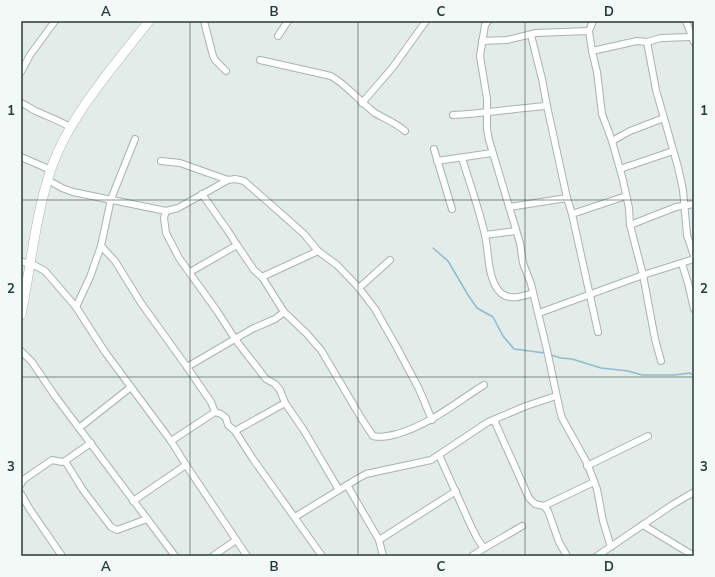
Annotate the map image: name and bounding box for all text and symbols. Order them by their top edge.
text: A [101,3,111,19]
text: B [270,3,279,19]
text: C [437,3,446,19]
text: D [604,3,614,19]
text: 1 [7,102,15,118]
text: 1 [700,102,708,118]
text: 2 [7,280,15,296]
text: 2 [700,280,708,296]
text: 3 [7,458,15,474]
text: 3 [700,458,708,474]
text: A [101,558,111,574]
text: B [270,558,279,574]
text: C [437,558,446,574]
text: D [604,558,614,574]

